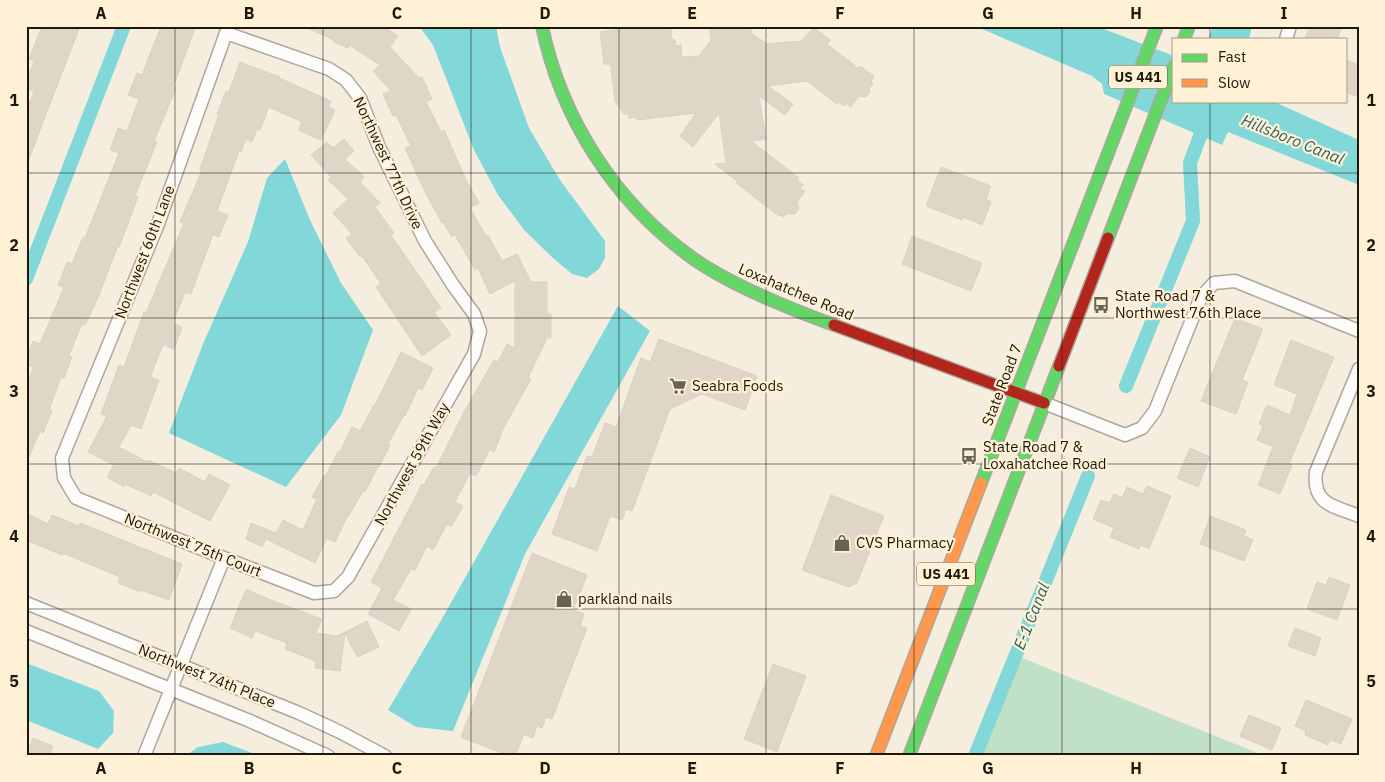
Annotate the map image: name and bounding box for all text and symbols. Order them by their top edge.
text: A [96,3,107,23]
text: B [244,3,255,23]
text: C [392,3,402,23]
text: D [539,3,551,23]
text: E [687,3,697,23]
text: F [835,3,845,23]
text: G [982,3,994,23]
text: H [1130,3,1142,23]
text: I [1281,3,1288,23]
legend [1172,38,1348,102]
text: Fast [1218,47,1246,66]
road number: US 441 [1109,66,1167,88]
text: Slow [1218,73,1251,92]
text: 1 [9,90,19,110]
text: 1 [1366,90,1376,110]
street label: Northwest 77th Drive [349,93,428,232]
water label: Hillsboro Canal [1239,109,1348,169]
street label: Northwest 60th Lane [110,182,179,321]
text: 2 [9,235,19,255]
text: 2 [1366,235,1376,255]
street label: Loxahatchee Road [736,259,857,324]
place label: State Road 7 & Northwest 76th Place [1115,286,1261,322]
bus stop icon: State Road 7 & Northwest 76th Place [1091,295,1111,315]
street label: State Road 7 [977,341,1026,428]
supermarket icon: Seabra Foods [668,376,688,396]
place label: Seabra Foods [692,376,783,395]
text: 3 [9,381,19,401]
text: 3 [1366,381,1376,401]
street label: Northwest 59th Way [370,398,454,529]
place label: State Road 7 & Loxahatchee Road [983,437,1107,473]
bus stop icon: State Road 7 & Loxahatchee Road [959,446,979,466]
street label: Northwest 75th Court [122,508,265,581]
text: 4 [9,526,19,546]
text: 4 [1366,526,1376,546]
shop icon: CVS Pharmacy [832,533,852,553]
place label: CVS Pharmacy [856,533,954,552]
road number: US 441 [917,562,975,586]
water label: E-1 Canal [1009,579,1054,652]
shop icon: parkland nails [554,589,574,609]
place label: parkland nails [578,589,673,608]
street label: Northwest 74th Place [136,639,279,712]
text: 5 [9,671,19,691]
text: 5 [1366,671,1376,691]
text: A [96,758,107,778]
text: B [244,758,255,778]
text: C [392,758,402,778]
text: D [539,758,551,778]
text: E [687,758,697,778]
text: F [835,758,845,778]
text: G [982,758,994,778]
text: H [1130,758,1142,778]
text: I [1281,758,1288,778]

